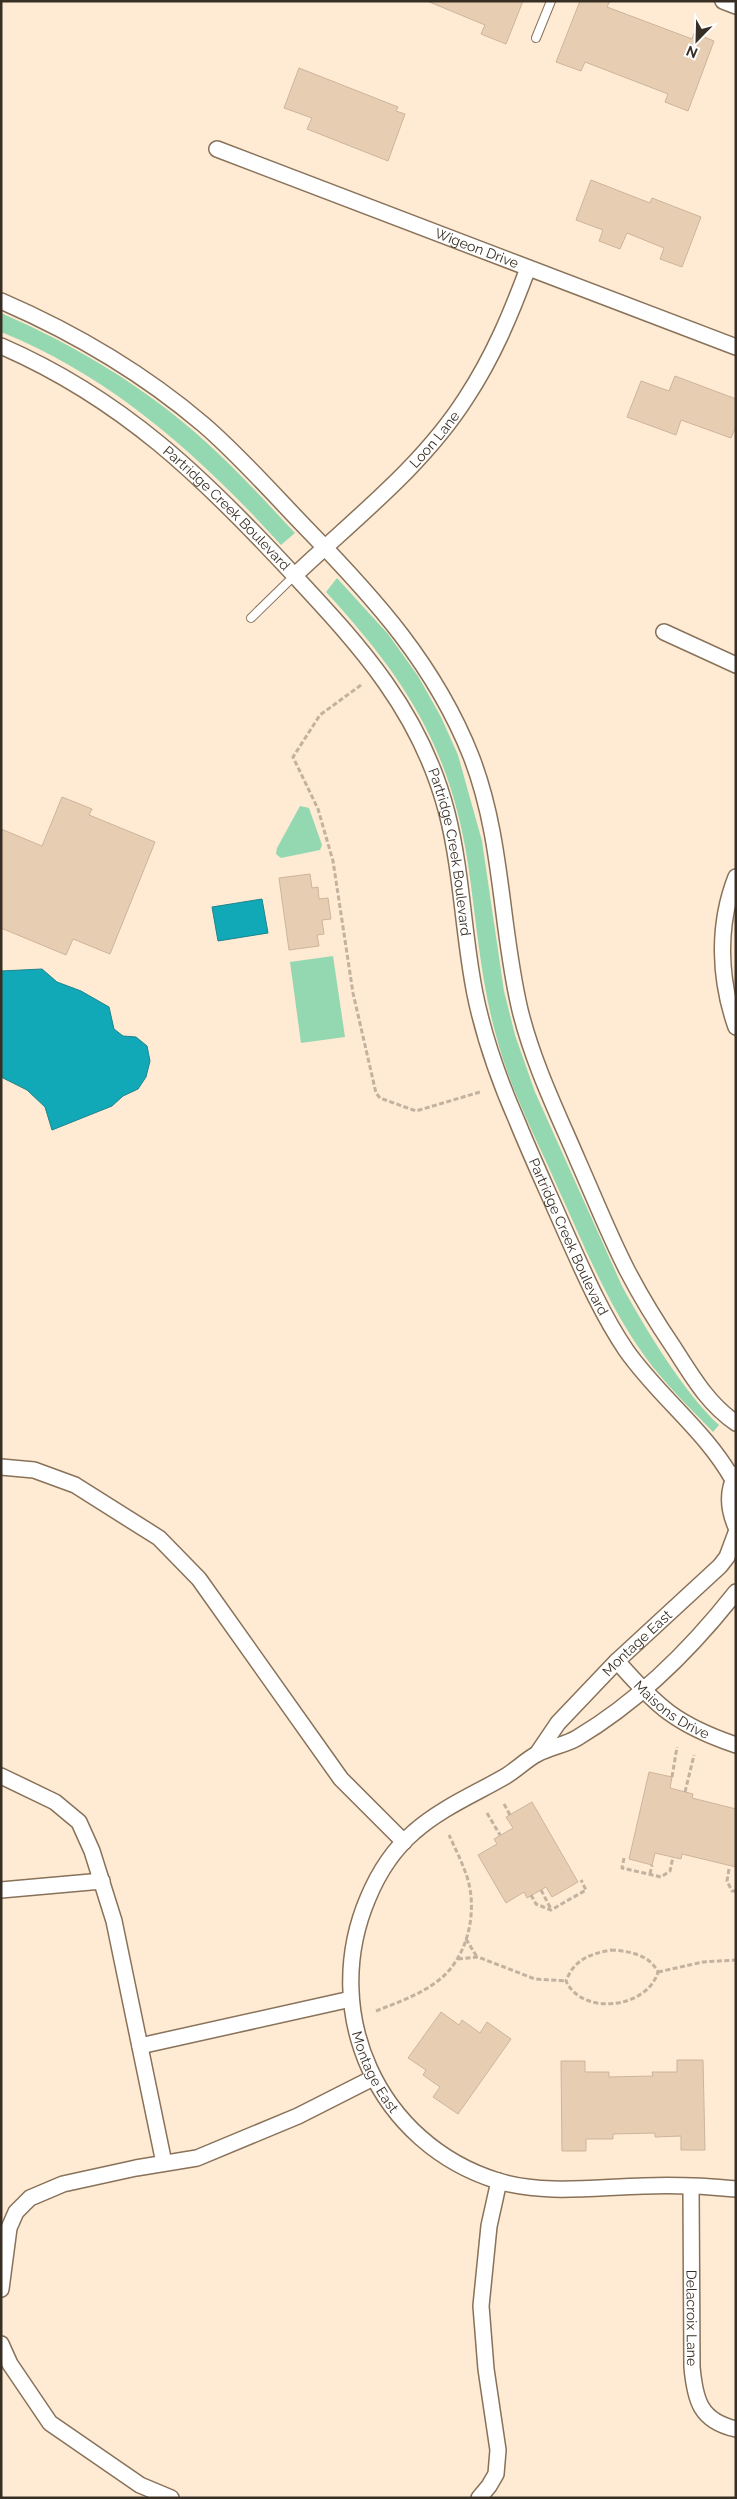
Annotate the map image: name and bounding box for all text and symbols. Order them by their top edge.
north arrow [672,15,722,65]
text: N [684,43,700,61]
street label: Wigeon Drive [433,225,521,271]
street label: Loon Lane [406,408,462,471]
street label: Partridge Creek Boulevard [160,443,293,574]
street label: Partridge Creek Boulevard [425,766,474,937]
street label: Partridge Creek Boulevard [526,1156,612,1318]
street label: Montage East [599,1606,675,1679]
street label: Maisons Drive [631,1677,712,1742]
street label: Montage East [349,2029,402,2116]
street label: Delacroix Lane [683,2270,700,2366]

